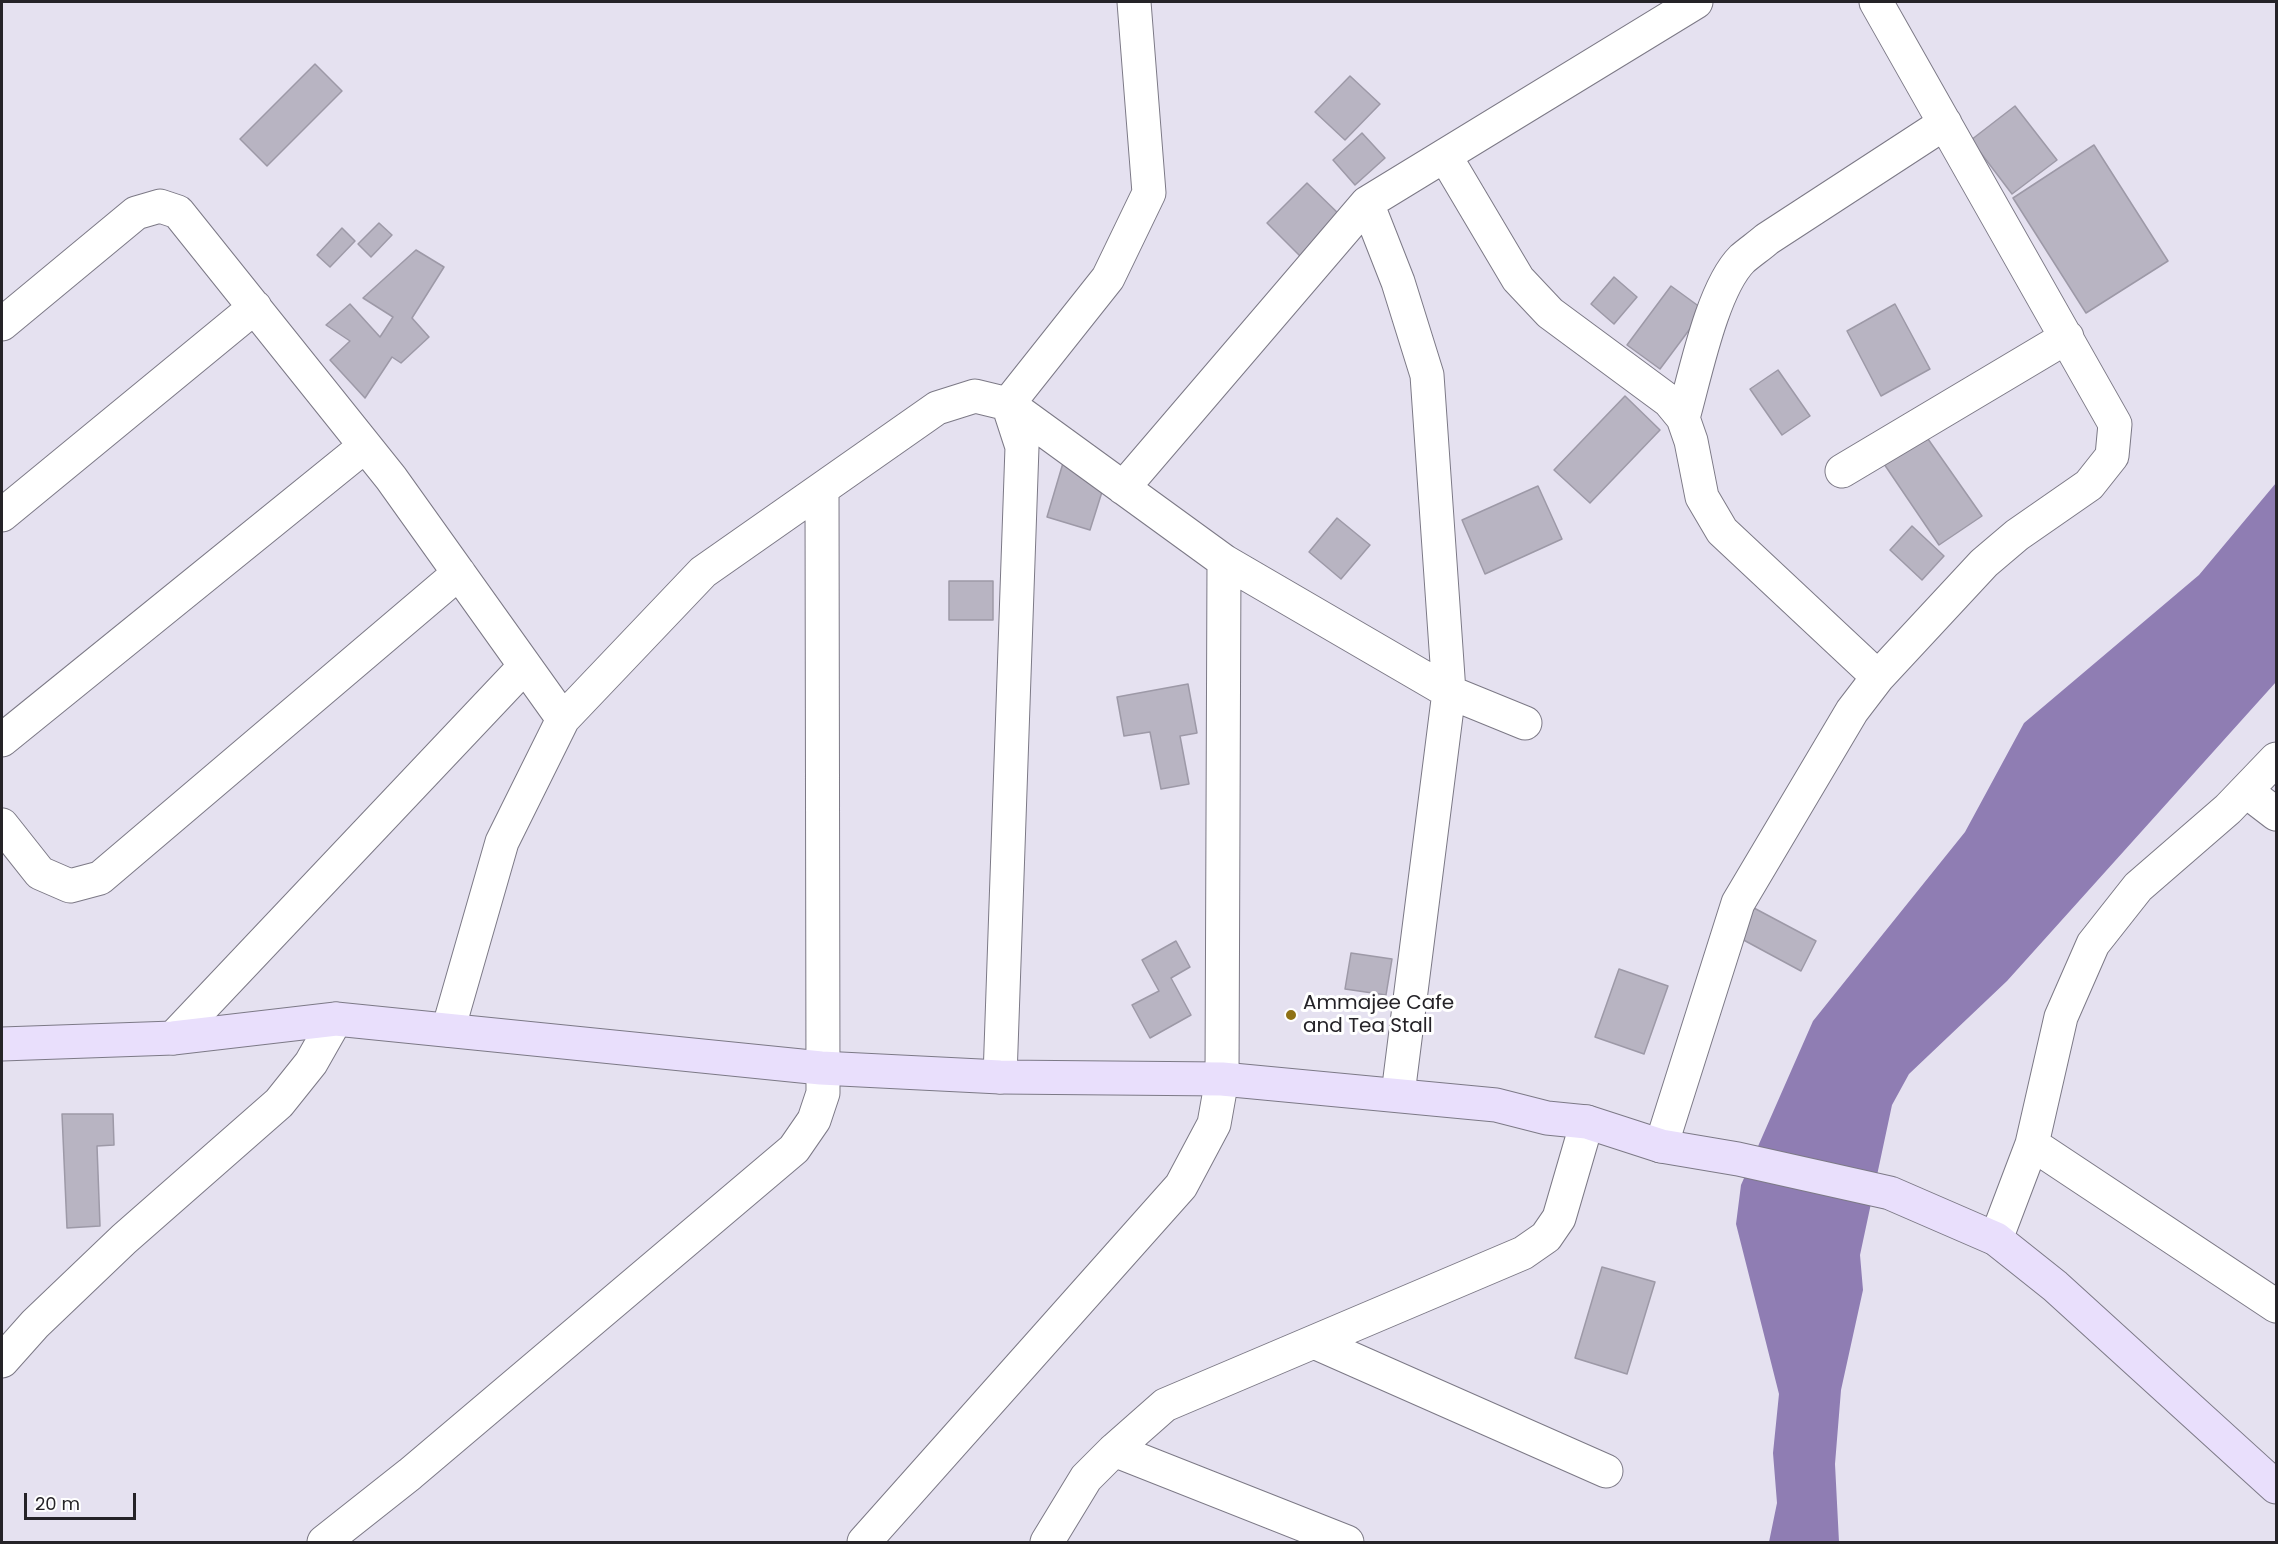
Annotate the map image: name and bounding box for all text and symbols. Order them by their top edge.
place label: Ammajee Cafe and Tea Stall [1303,992,1454,1039]
marker: Ammajee Cafe and Tea Stall [1284,1008,1298,1022]
scale bar [27,1481,140,1519]
text: 20 m [35,1491,80,1516]

